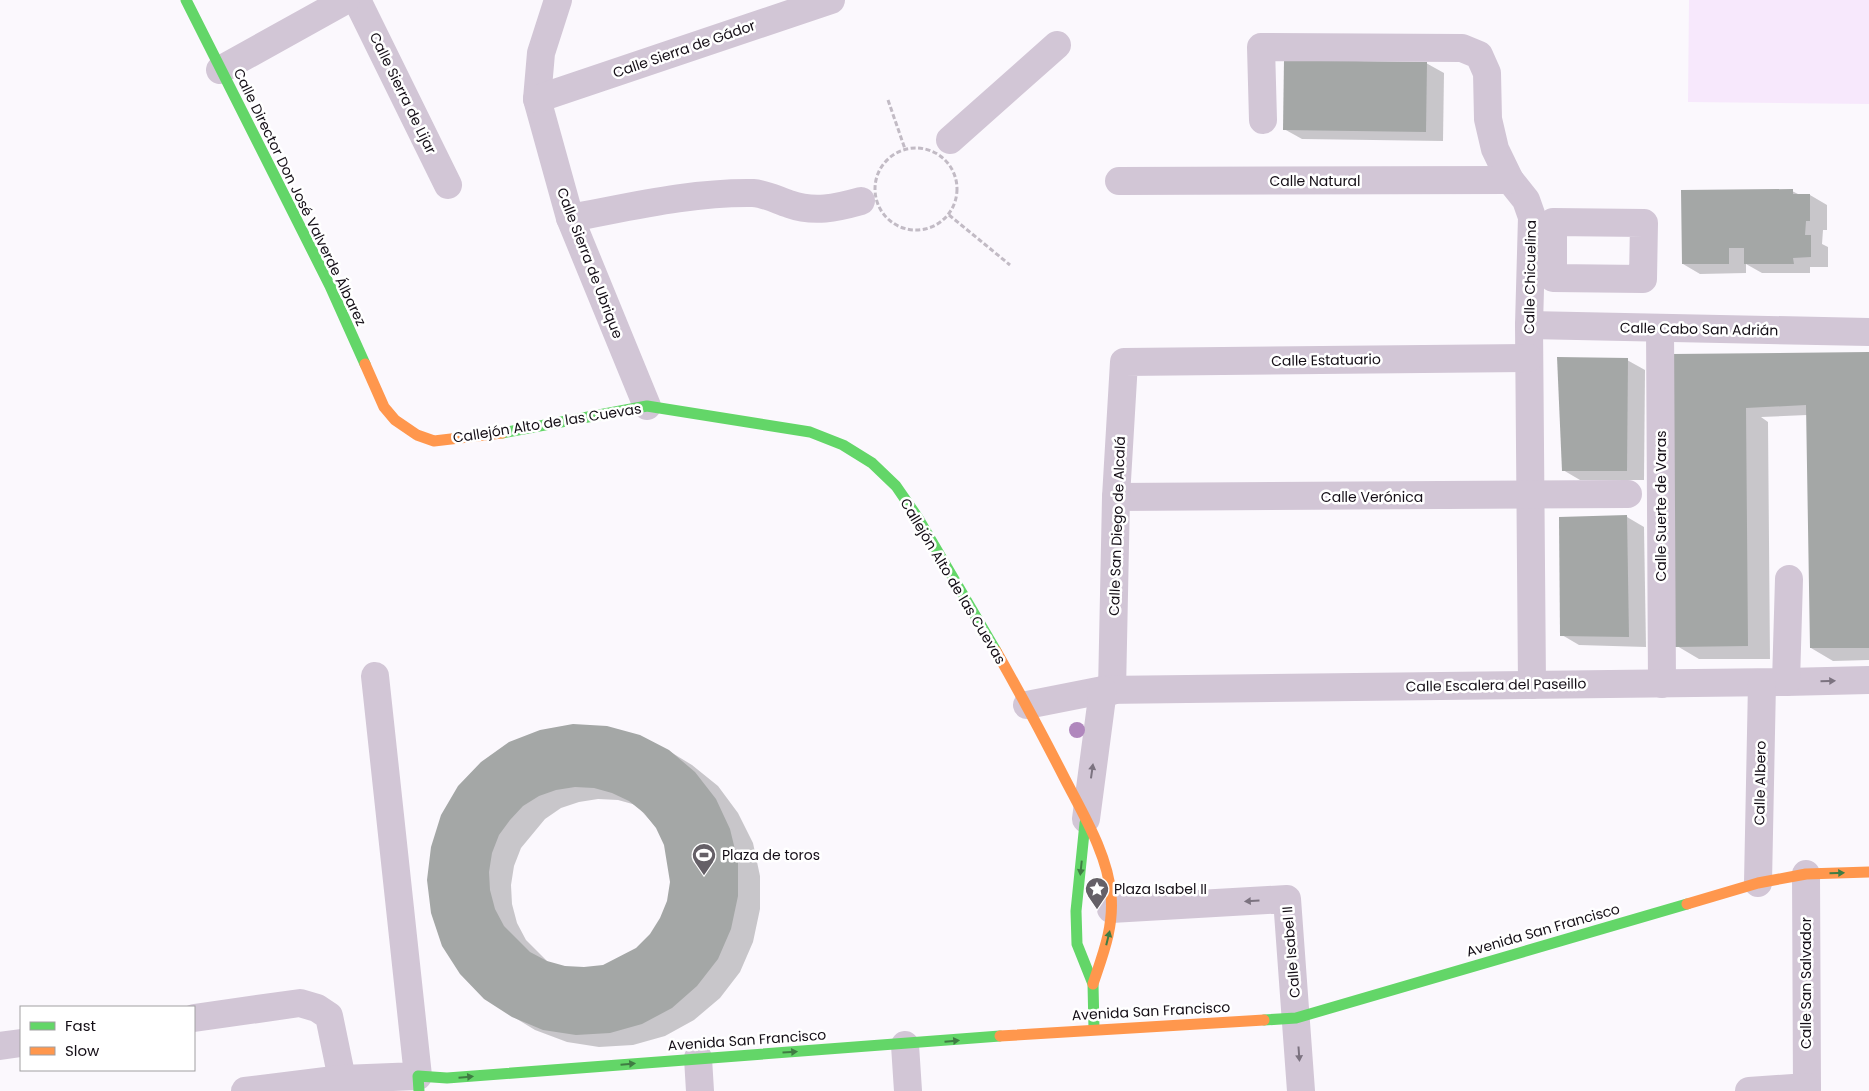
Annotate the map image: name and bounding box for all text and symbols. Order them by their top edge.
street label: Calle Sierra de Gádor [610,15,758,83]
street label: Calle Sierra de Lijar [365,29,441,157]
street label: Calle Director Don José Valverde Álbarez [229,65,371,329]
street label: Calle Natural [1269,171,1361,191]
street label: Calle Sierra de Ubrique [552,185,628,342]
street label: Calle Chicuelina [1519,220,1541,334]
street label: Calle Cabo San Adrián [1620,318,1778,340]
street label: Calle Estatuario [1271,349,1381,371]
street label: Callejón Alto de las Cuevas [451,398,643,448]
street label: Calle Suerte de Varas [1651,431,1671,581]
street label: Calle San Diego de Alcalá [1104,436,1130,616]
street label: Calle Verónica [1321,487,1423,507]
street label: Callejón Alto de las Cuevas [895,494,1011,668]
street label: Calle Escalera del Paseillo [1405,673,1587,697]
one-way arrow [1820,677,1836,685]
street label: Calle Albero [1749,740,1771,826]
one-way arrow [1088,763,1096,779]
sports icon: Plaza de toros [691,842,717,876]
place label: Plaza de toros [722,845,820,865]
one-way arrow [1077,860,1085,876]
one-way arrow [1830,869,1846,877]
place icon: Plaza Isabel II [1084,876,1110,910]
place label: Plaza Isabel II [1114,879,1207,899]
one-way arrow [1244,898,1260,906]
street label: Avenida San Francisco [1464,898,1622,962]
street label: Calle Isabel II [1277,905,1305,999]
street label: Calle San Salvador [1796,917,1816,1049]
one-way arrow [1104,930,1112,945]
street label: Avenida San Francisco [1071,997,1231,1025]
legend [20,1006,195,1071]
text: Fast [65,1015,96,1036]
street label: Avenida San Francisco [667,1024,827,1056]
one-way arrow [945,1036,961,1044]
text: Slow [65,1040,100,1061]
one-way arrow [1295,1047,1303,1063]
one-way arrow [783,1048,799,1056]
one-way arrow [620,1060,636,1068]
one-way arrow [458,1072,474,1080]

